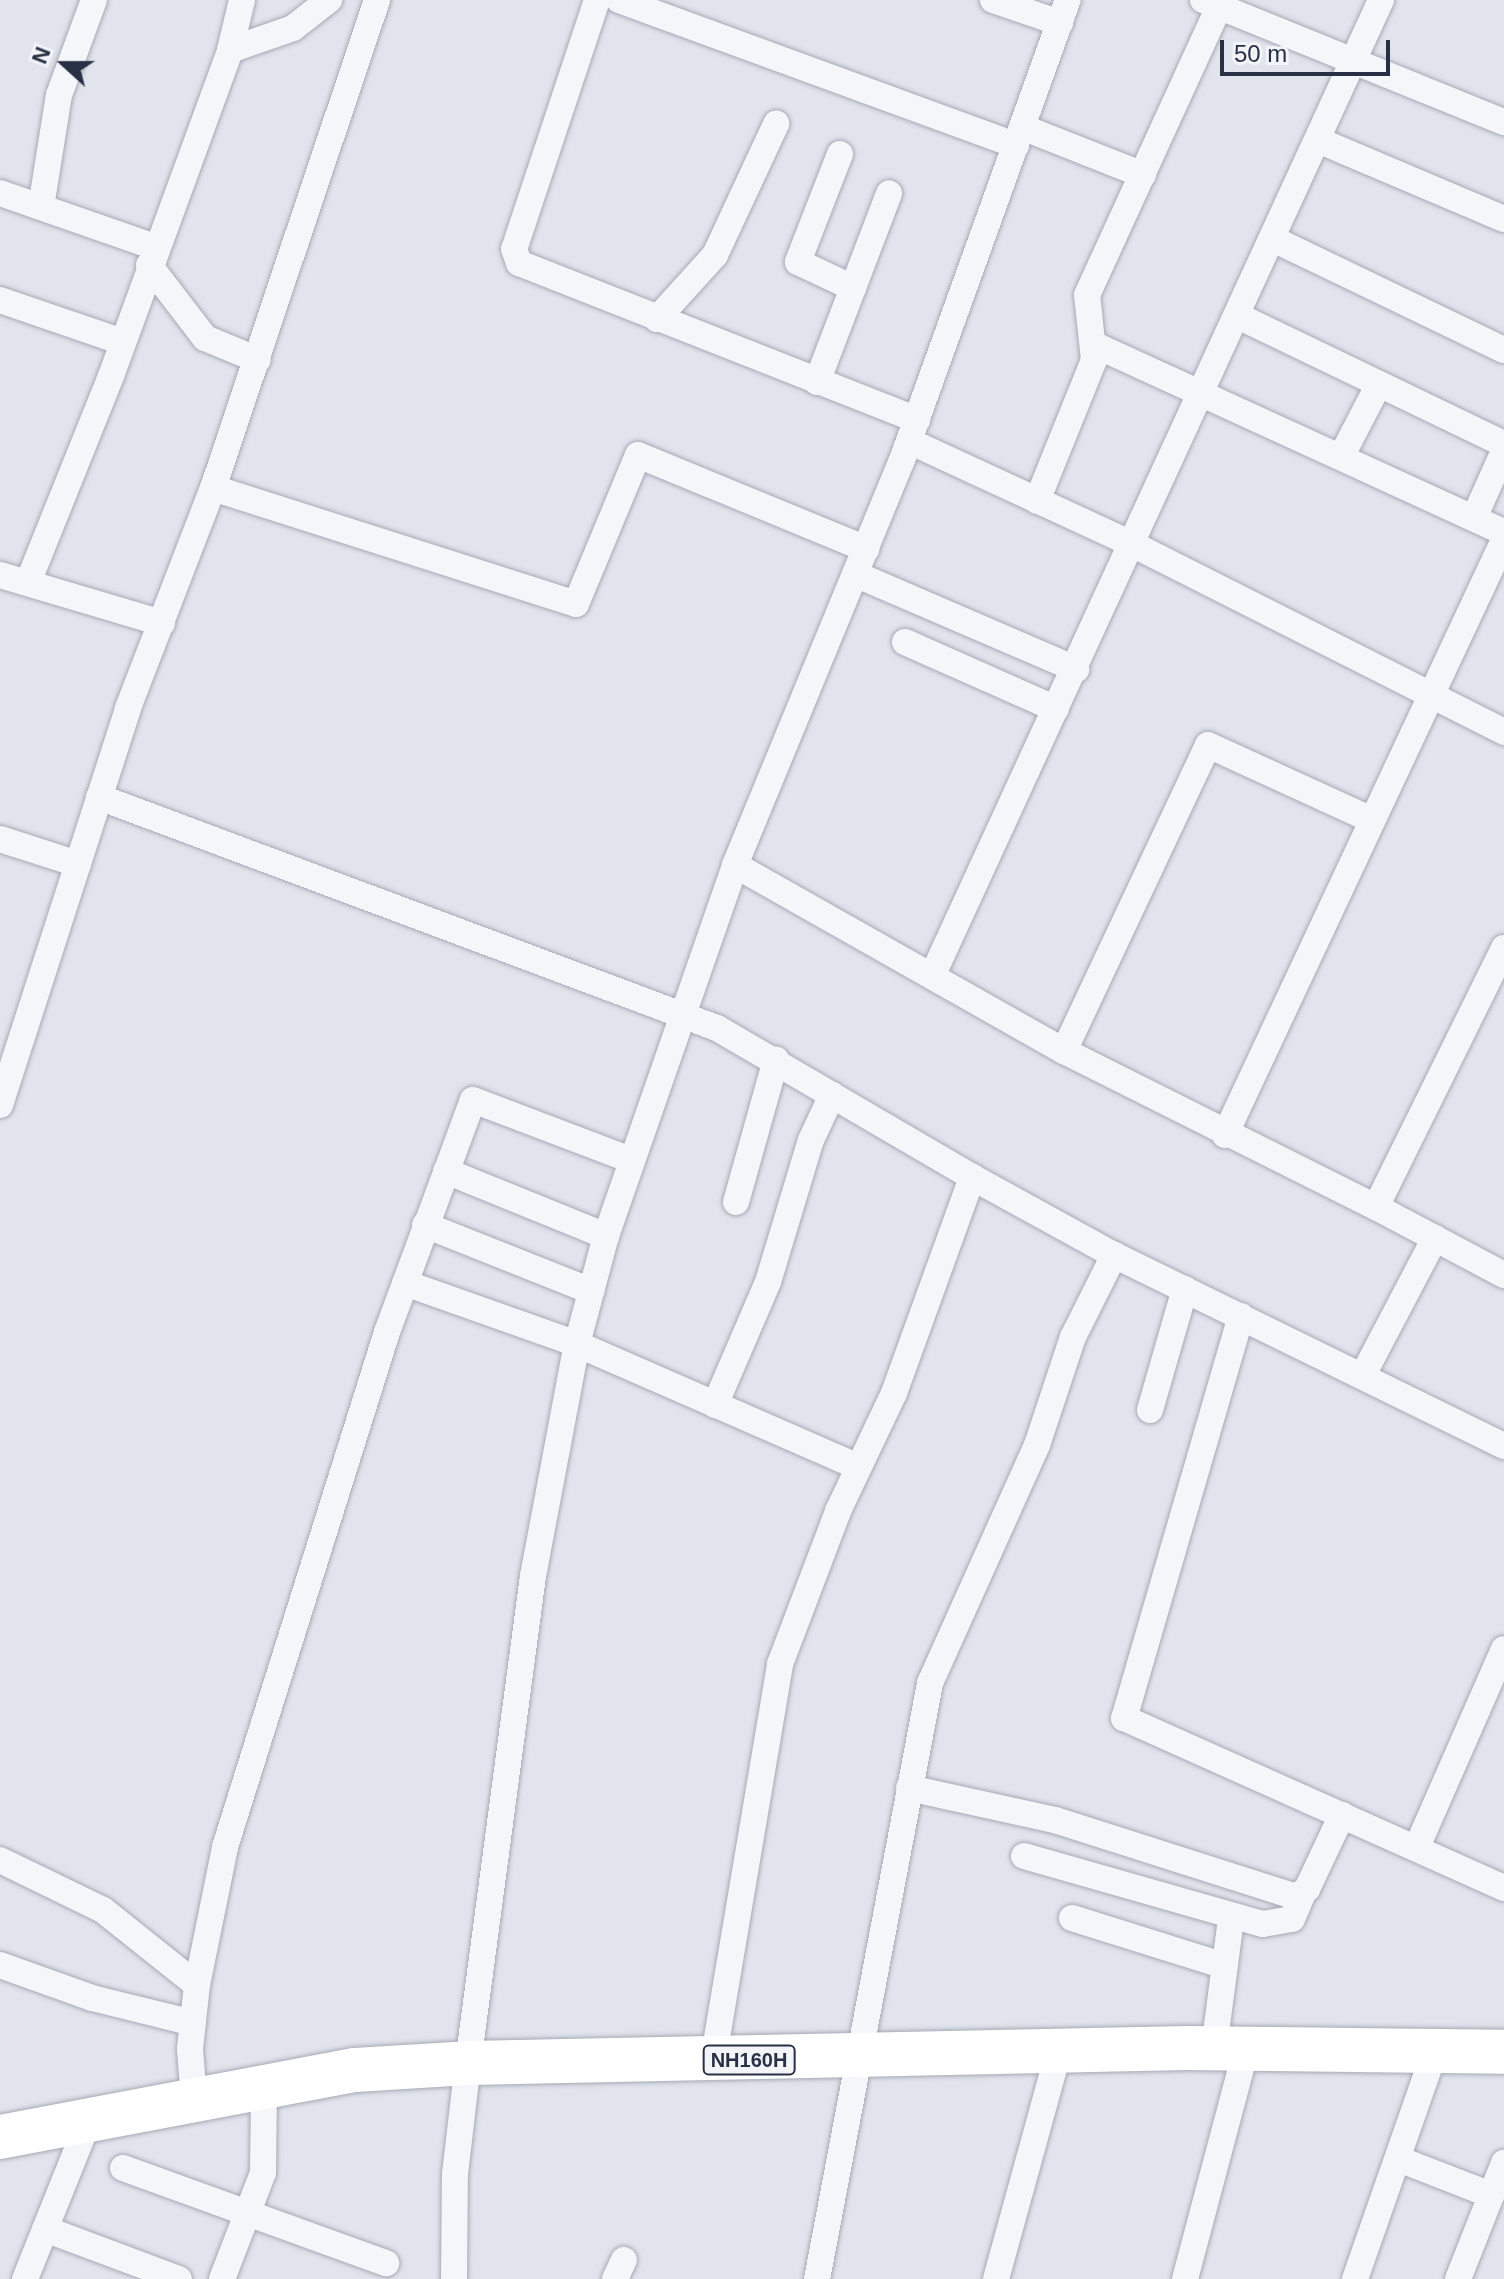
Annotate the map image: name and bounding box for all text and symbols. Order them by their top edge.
north arrow [24,24,104,104]
scale bar [1224,24,1394,74]
text: 50 m [1234,40,1287,67]
text: N [27,43,56,67]
road number: NH160H [701,2044,797,2076]

